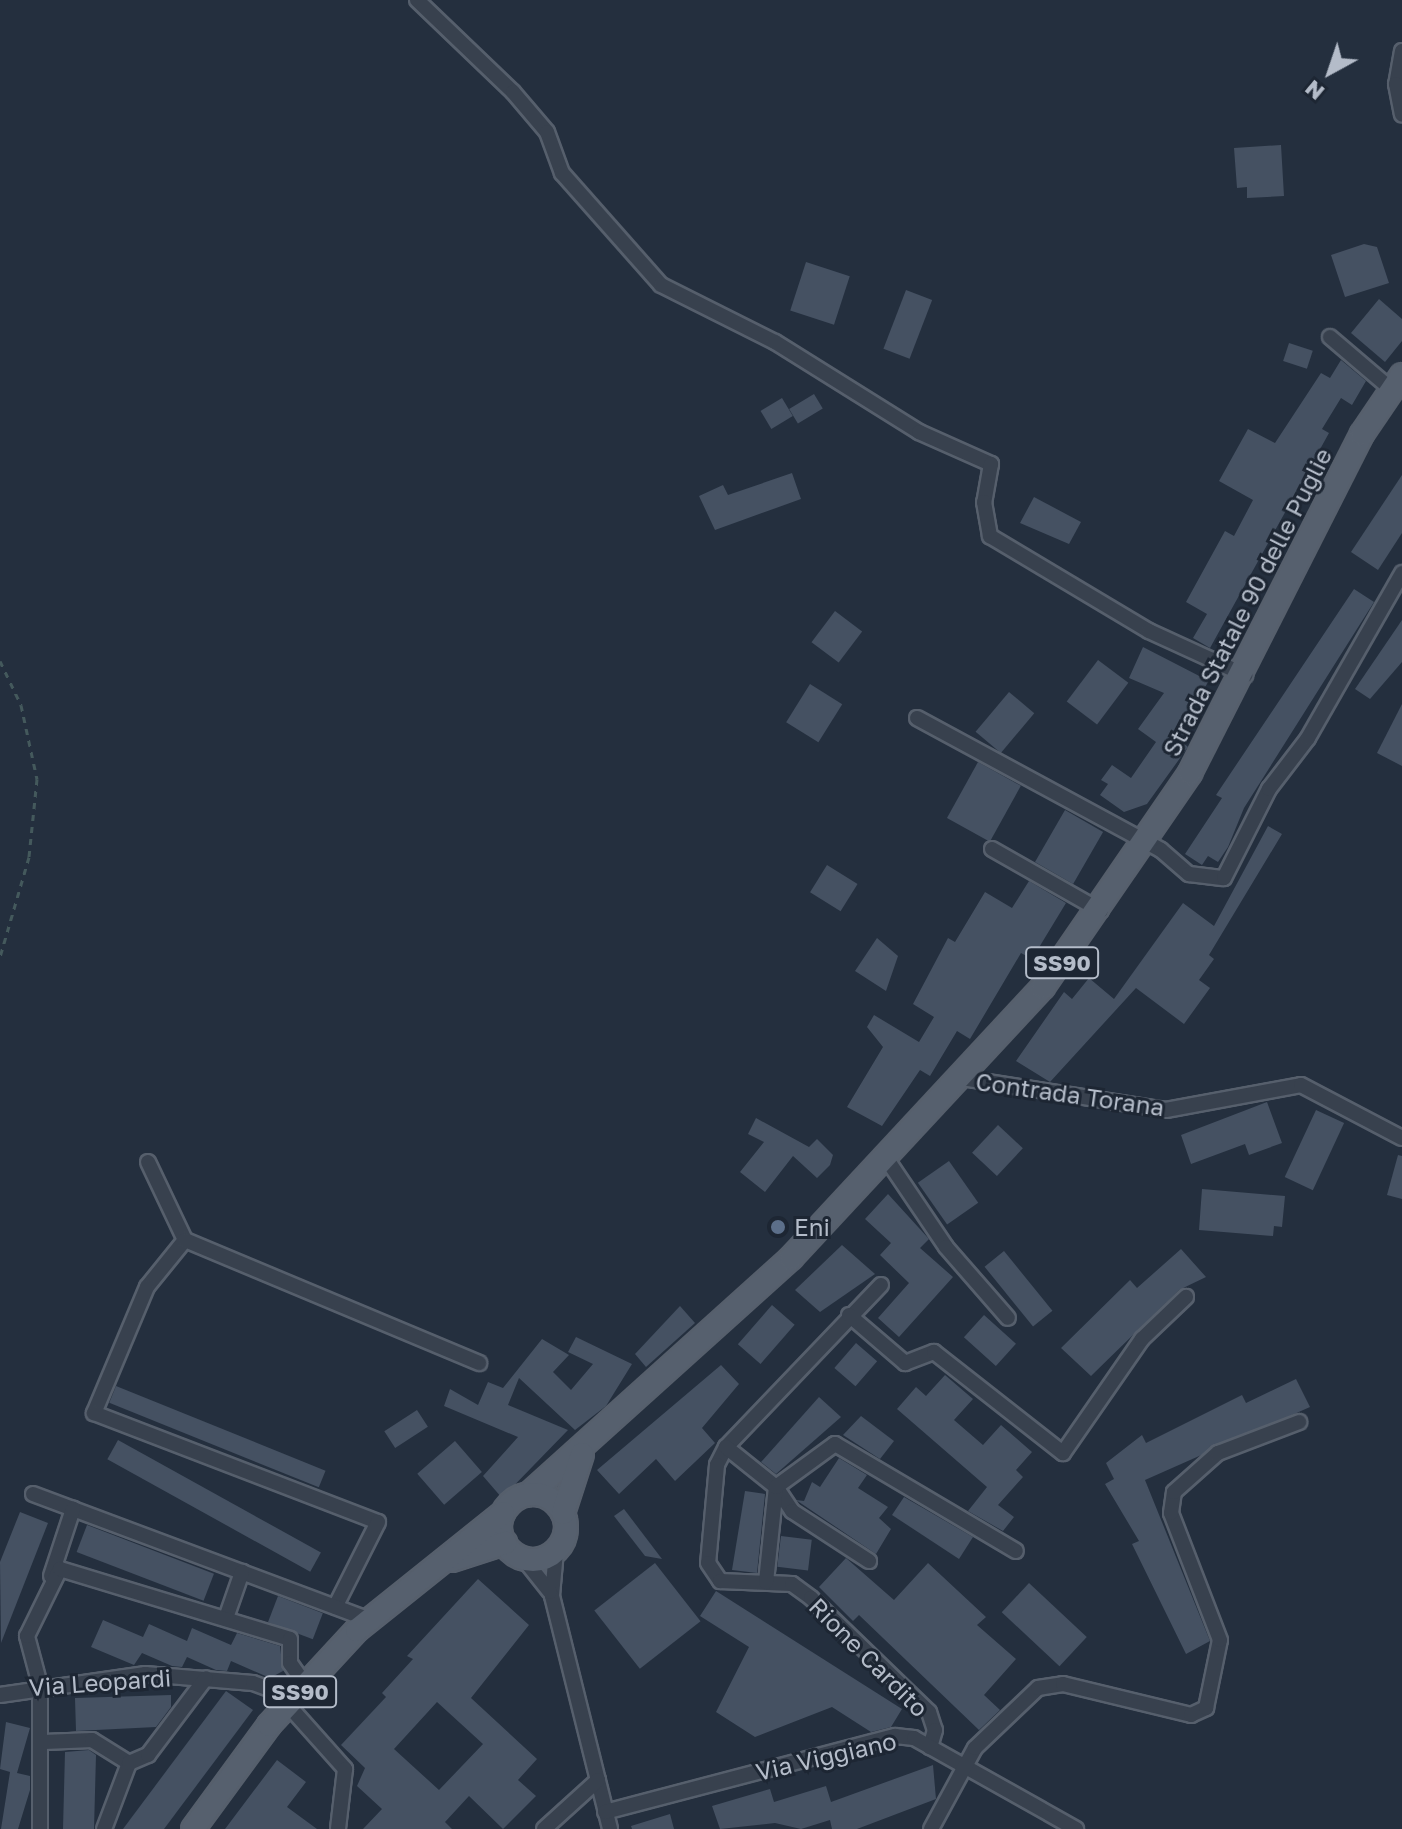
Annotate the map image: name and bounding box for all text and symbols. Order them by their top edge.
north arrow [1290,32,1370,112]
text: N [1299,75,1329,106]
street label: Strada Statale 90 delle Puglie [1157,443,1337,761]
road number: SS90 [1024,945,1100,981]
street label: Contrada Torana [974,1067,1166,1121]
place label: Eni [794,1213,830,1241]
marker: Eni [769,1218,787,1236]
street label: Rione Cardito [804,1592,934,1722]
street label: Via Leopardi [28,1663,172,1701]
road number: SS90 [262,1674,338,1710]
street label: Via Viggiano [753,1726,899,1786]

